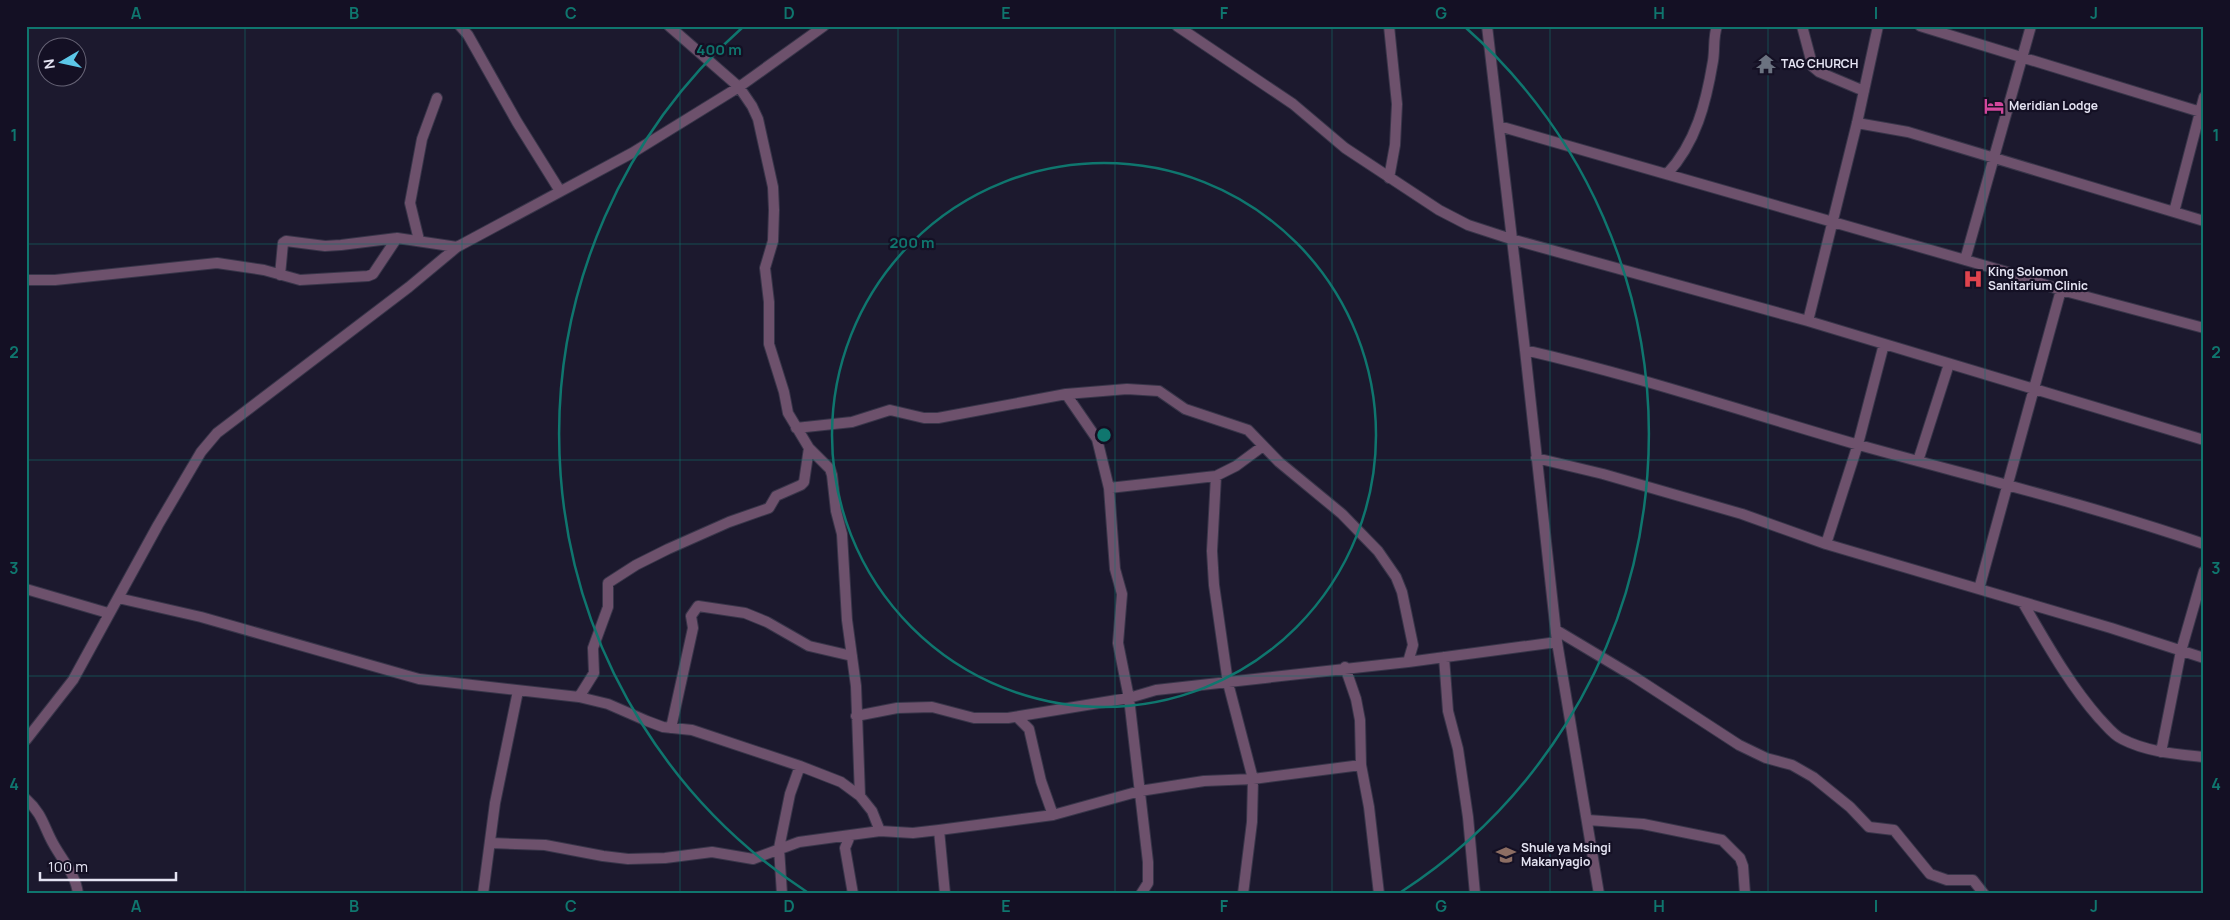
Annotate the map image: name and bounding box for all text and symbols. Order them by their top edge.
text: A [131,2,142,24]
text: B [349,2,359,24]
text: C [565,2,577,24]
text: D [783,2,795,24]
text: E [1001,2,1011,24]
text: F [1220,2,1229,24]
text: G [1435,2,1447,24]
text: H [1653,2,1665,24]
text: I [1874,2,1878,24]
text: J [2090,2,2098,24]
north arrow [38,38,88,88]
text: 400 m [696,39,742,60]
temple icon: TAG CHURCH [1755,53,1777,75]
place label: TAG CHURCH [1781,55,1858,72]
text: N [38,58,59,71]
hotel icon: Meridian Lodge [1983,95,2005,117]
place label: Meridian Lodge [2009,97,2098,114]
text: 1 [10,124,18,146]
text: 1 [2212,124,2220,146]
text: 200 m [889,232,935,253]
place label: King Solomon Sanitarium Clinic [1988,263,2088,294]
hospital icon: King Solomon Sanitarium Clinic [1962,268,1984,290]
text: 2 [9,341,19,363]
text: 2 [2211,341,2221,363]
centre of rings [1095,426,1113,444]
text: 3 [9,557,19,579]
text: 3 [2211,557,2221,579]
text: 4 [9,773,19,795]
text: 4 [2211,773,2221,795]
place label: Shule ya Msingi Makanyagio [1521,839,1611,870]
school or university icon: Shule ya Msingi Makanyagio [1495,844,1517,866]
scale bar [40,850,176,882]
text: 100 m [48,856,88,877]
text: A [131,895,142,917]
text: B [349,895,359,917]
text: C [565,895,577,917]
text: D [783,895,795,917]
text: E [1001,895,1011,917]
text: F [1220,895,1229,917]
text: G [1435,895,1447,917]
text: H [1653,895,1665,917]
text: I [1874,895,1878,917]
text: J [2090,895,2098,917]

